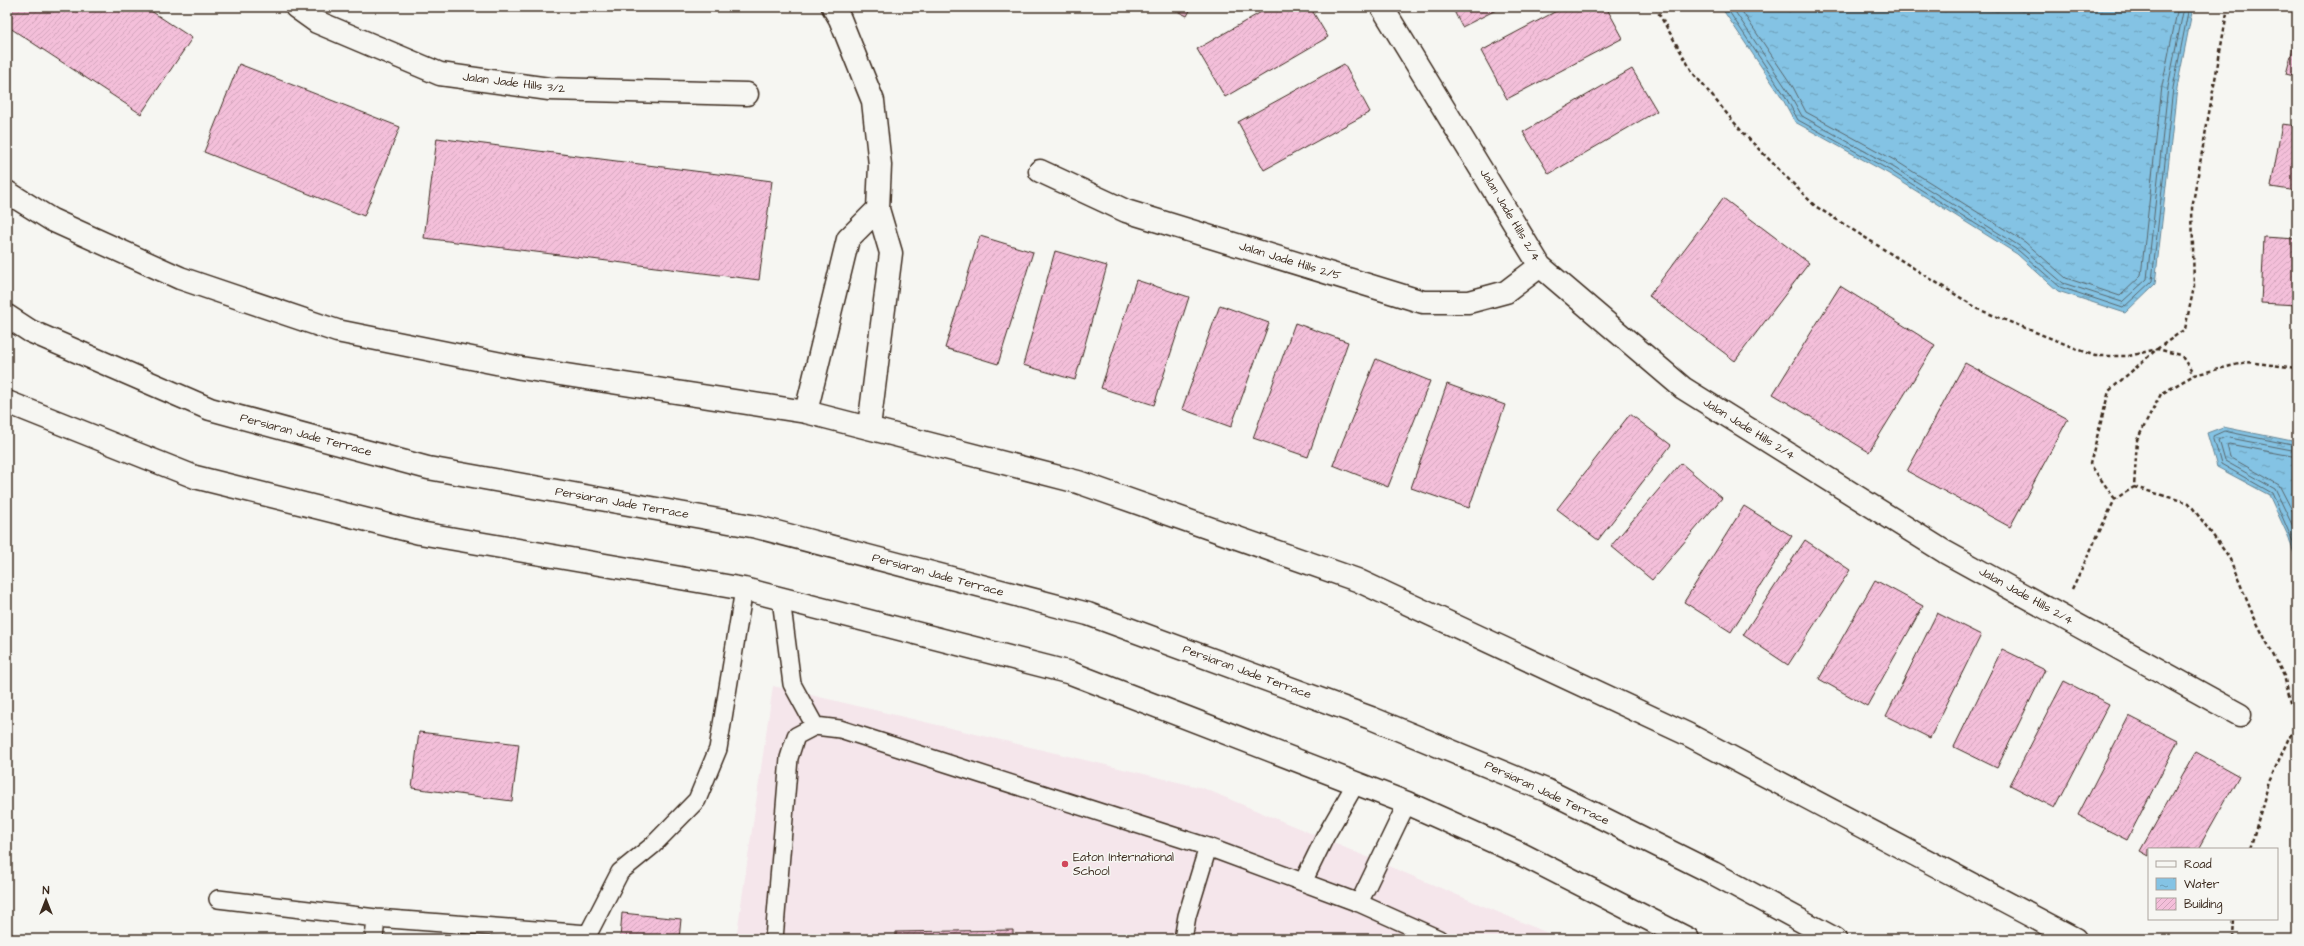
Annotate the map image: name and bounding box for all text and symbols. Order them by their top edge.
street label: Jalan Jade Hills 3/2 [462,68,566,98]
street label: Jalan Jade Hills 2/4 [1476,165,1544,265]
street label: Jalan Jade Hills 2/5 [1237,237,1343,285]
street label: Jalan Jade Hills 2/4 [1700,394,1798,464]
street label: Persiaran Jade Terrace [238,409,374,461]
street label: Persiaran Jade Terrace [554,483,691,523]
street label: Persiaran Jade Terrace [870,549,1006,601]
street label: Jalan Jade Hills 2/4 [1976,563,2076,629]
street label: Persiaran Jade Terrace [1180,641,1314,703]
street label: Persiaran Jade Terrace [1482,757,1612,830]
legend [2148,848,2278,920]
place label: Eaton International School [1073,849,1174,880]
text: Road [2184,856,2212,873]
marker: Eaton International School [1060,859,1070,869]
text: Water [2184,876,2220,893]
north arrow [26,880,66,920]
text: N [43,883,50,898]
text: Building [2184,896,2222,914]

